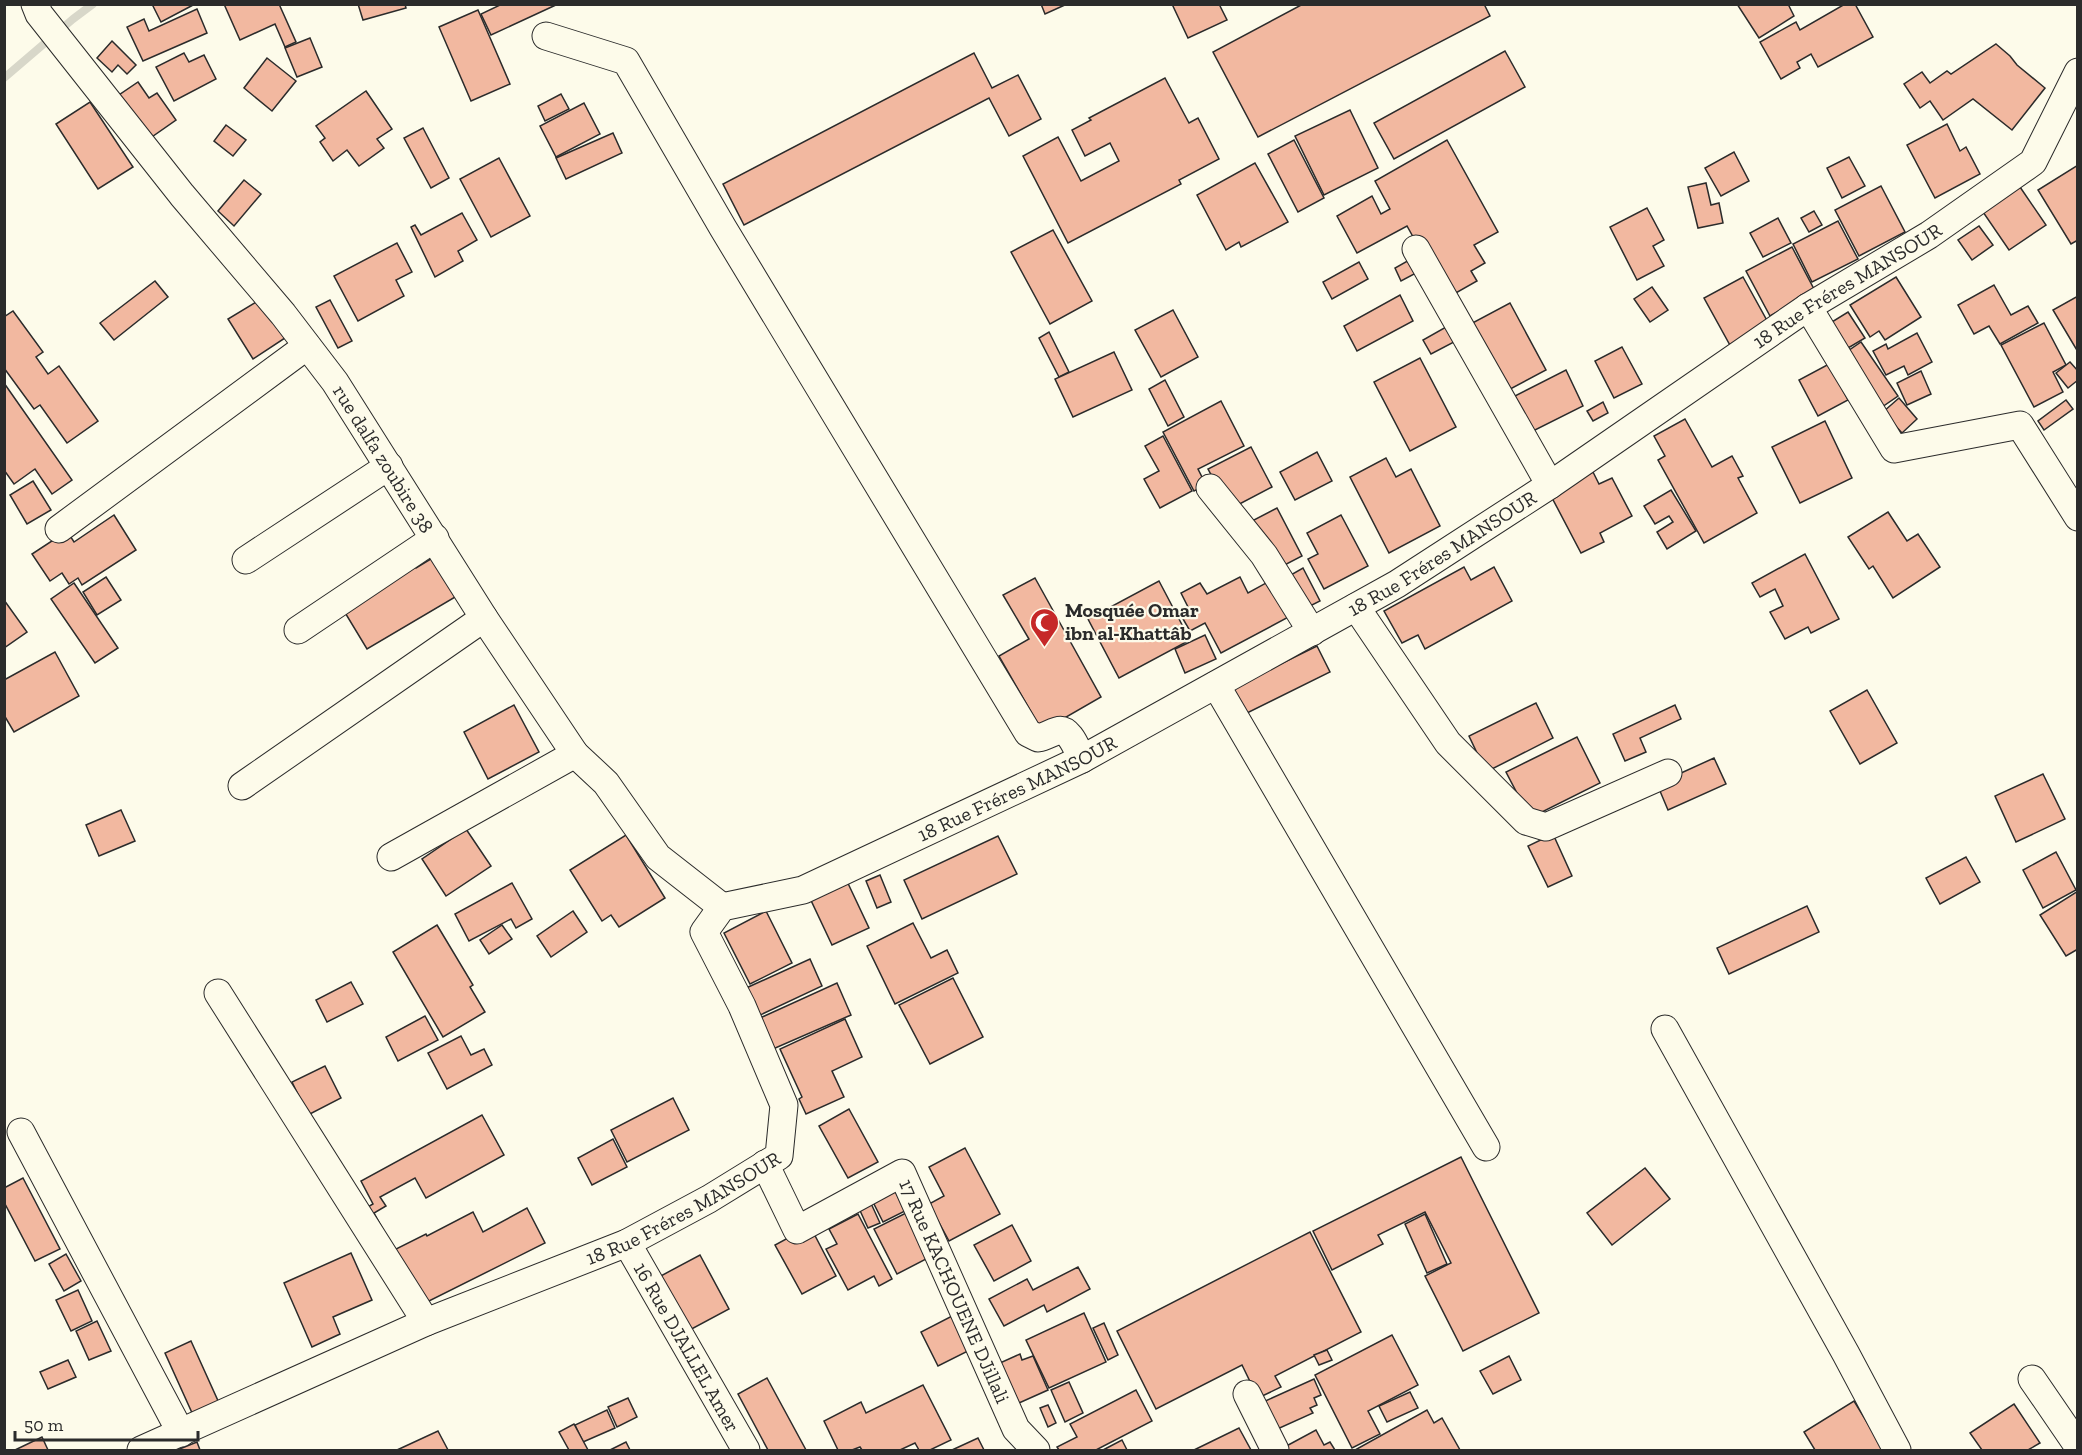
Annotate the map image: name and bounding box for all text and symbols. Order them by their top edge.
street label: 18 Rue Fréres MANSOUR [1748,217,1947,353]
street label: rue dalfa zoubire 38 [328,380,439,537]
street label: 18 Rue Fréres MANSOUR [1343,485,1541,621]
place label: Mosquée Omar ibn al-Khattâb [1065,598,1199,645]
mosque icon: Mosquée Omar ibn al-Khattâb [1028,606,1060,648]
street label: 18 Rue Fréres MANSOUR [914,730,1121,846]
street label: 18 Rue Fréres MANSOUR [582,1146,785,1270]
street label: 17 Rue KACHOUENE DJillali [894,1175,1015,1407]
street label: 16 Rue DJALLEL Amer [629,1258,745,1436]
scale bar [15,1404,198,1442]
text: 50 m [24,1414,64,1436]

